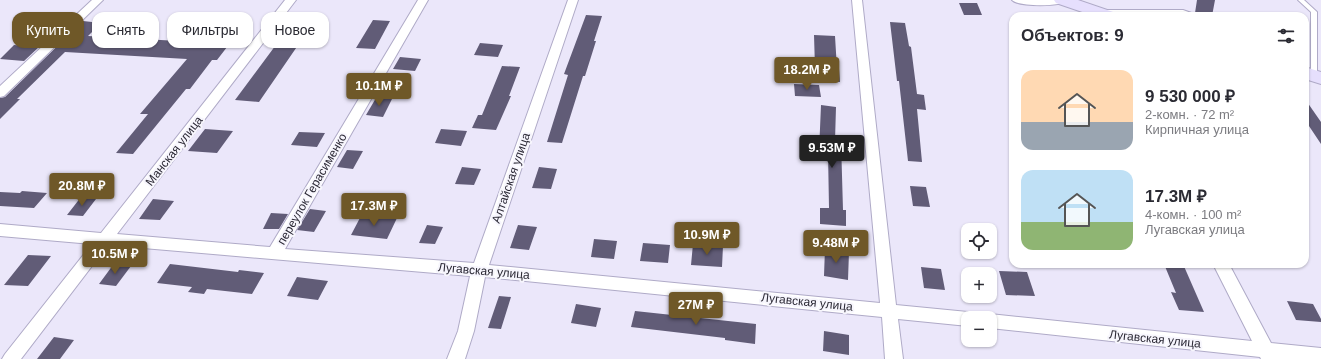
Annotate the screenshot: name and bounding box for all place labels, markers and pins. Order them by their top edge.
pin: 18.2M ₽ [770,57,844,91]
pin: 10.1M ₽ [342,73,416,107]
pin: 9.53M ₽ [795,135,869,169]
pin: 20.8M ₽ [45,173,119,207]
pin: 17.3M ₽ [337,193,411,227]
pin: 10.9M ₽ [670,222,744,256]
pin: 9.48M ₽ [799,230,873,264]
pin: 10.5M ₽ [78,241,152,275]
pin: 27M ₽ [668,292,724,326]

